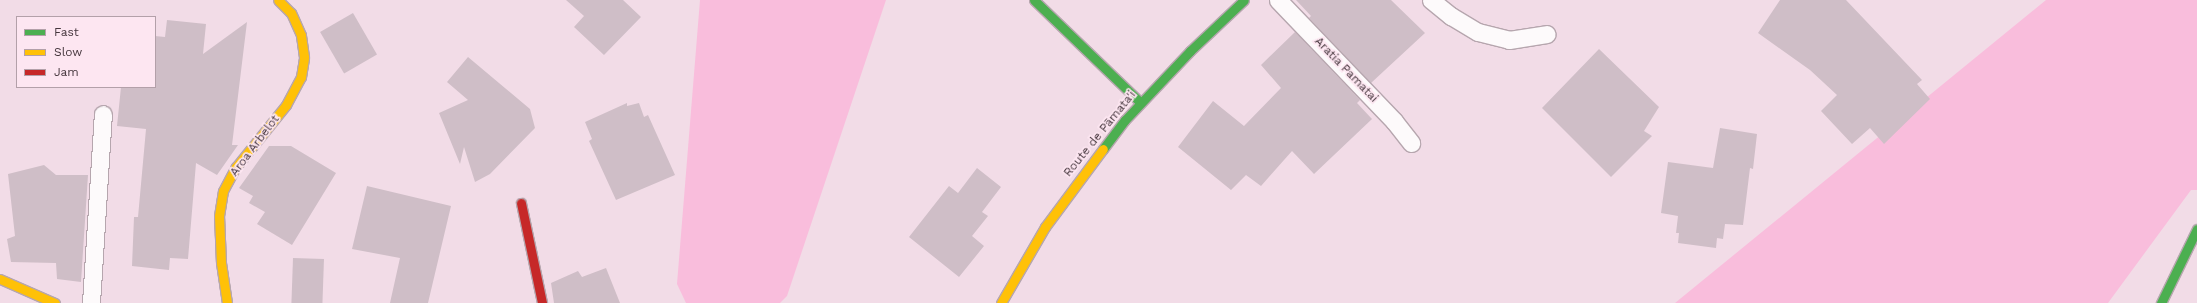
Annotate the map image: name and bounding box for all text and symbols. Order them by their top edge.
legend [16,16,156,88]
text: Fast [54,25,79,39]
street label: Aratia Pamatai [1311,34,1381,106]
text: Slow [54,45,82,59]
text: Jam [54,65,79,79]
street label: Route de Pāmata'i [1061,88,1139,180]
street label: Aroa Arbelot [227,112,283,180]

